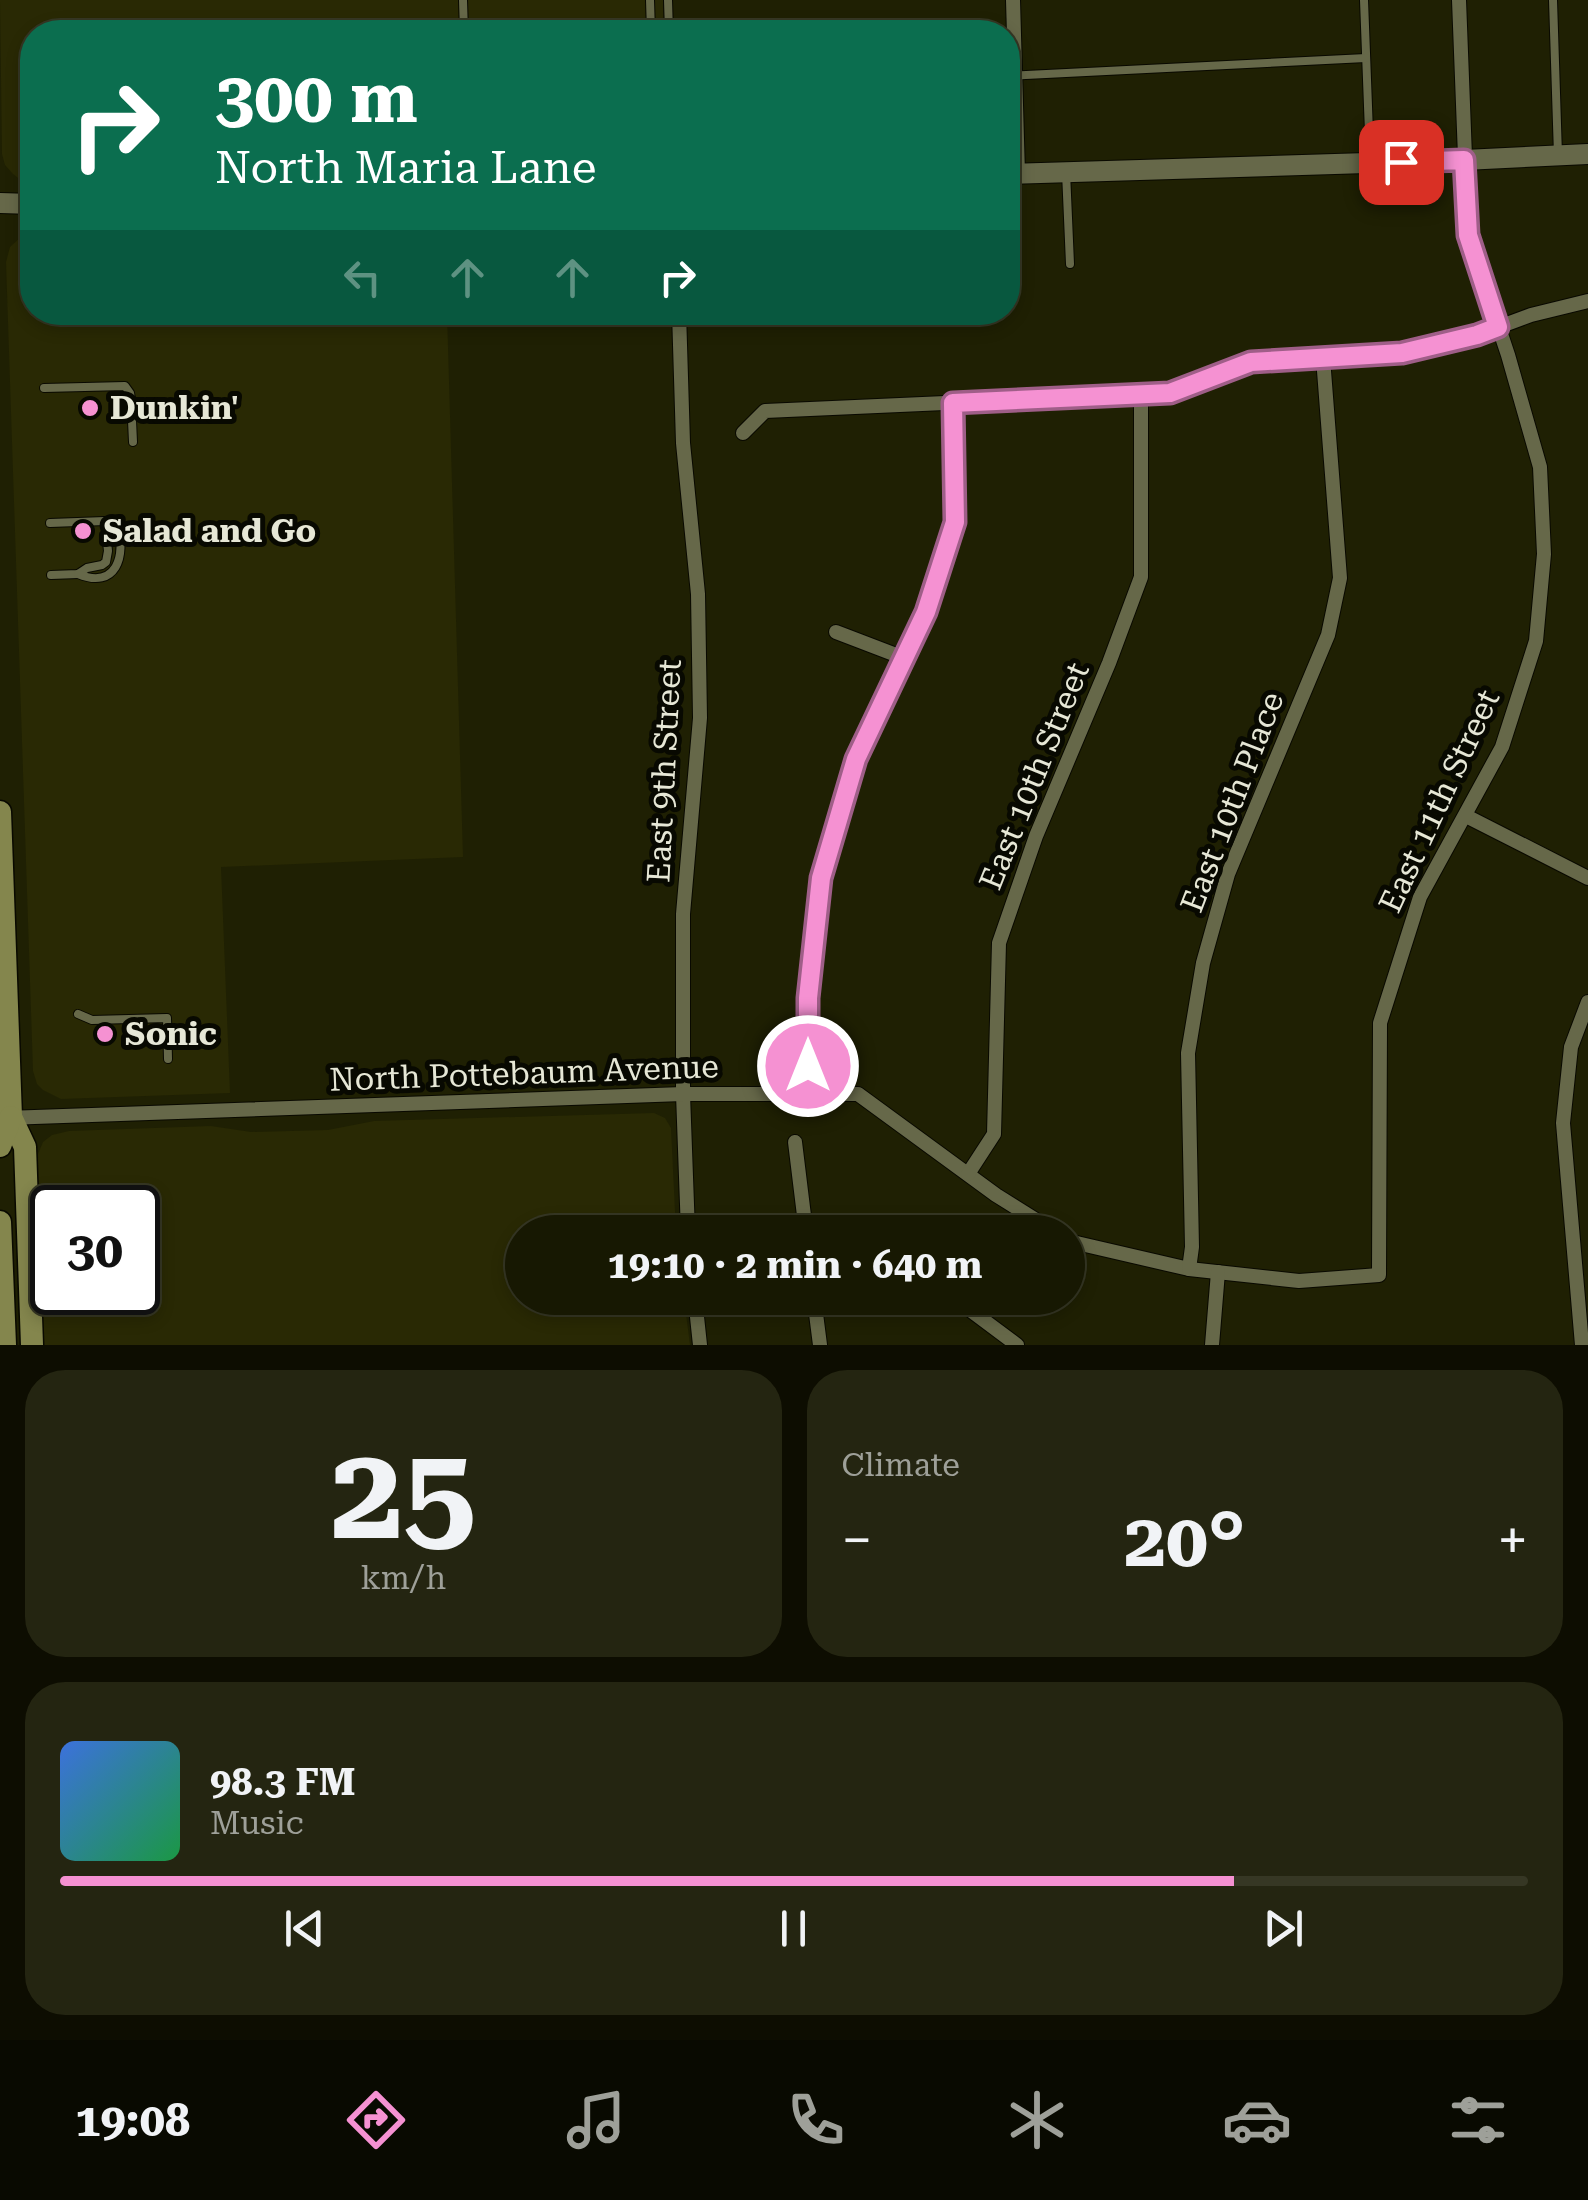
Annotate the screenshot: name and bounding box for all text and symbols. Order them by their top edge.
text: 300 m [215,57,418,139]
icon: right [50,60,180,190]
pin [1359,120,1444,205]
icon: arrive [1374,135,1429,190]
text: North Maria Lane [215,141,596,194]
icon: left [335,250,390,305]
icon: ahead [440,250,495,305]
icon: ahead [545,250,600,305]
icon: right [650,250,705,305]
place label: Dunkin' [110,389,239,427]
marker: Dunkin' [79,397,101,419]
place label: Salad and Go [103,512,316,550]
marker: Salad and Go [72,520,94,542]
street label: East 10th Street [971,657,1097,895]
street label: East 9th Street [639,658,689,884]
street label: East 11th Street [1371,683,1507,919]
street label: East 10th Place [1173,687,1291,917]
position arrow [756,1014,860,1118]
place label: Sonic [125,1015,217,1053]
marker: Sonic [94,1023,116,1045]
street label: North Pottebaum Avenue [329,1047,719,1099]
speed limit sign: 30 [30,1185,160,1315]
text: 19:10 · 2 min · 640 m [608,1243,982,1287]
text: 25 [330,1417,476,1570]
text: Climate [842,1446,960,1484]
text: 20° [1124,1496,1245,1584]
text: − [842,1508,872,1572]
text: + [1497,1508,1528,1572]
text: km/h [360,1559,446,1597]
text: 98.3 FM [210,1760,356,1804]
text: Music [210,1804,304,1842]
icon: previous [277,1901,332,1956]
icon: pause [766,1901,821,1956]
icon: next [1256,1901,1311,1956]
icon: directions [341,2085,411,2155]
icon: music [561,2085,631,2155]
icon: phone [781,2085,851,2155]
icon: climate [1002,2085,1072,2155]
icon: car [1222,2085,1292,2155]
icon: filters [1443,2085,1513,2155]
text: 19:08 [75,2094,190,2147]

